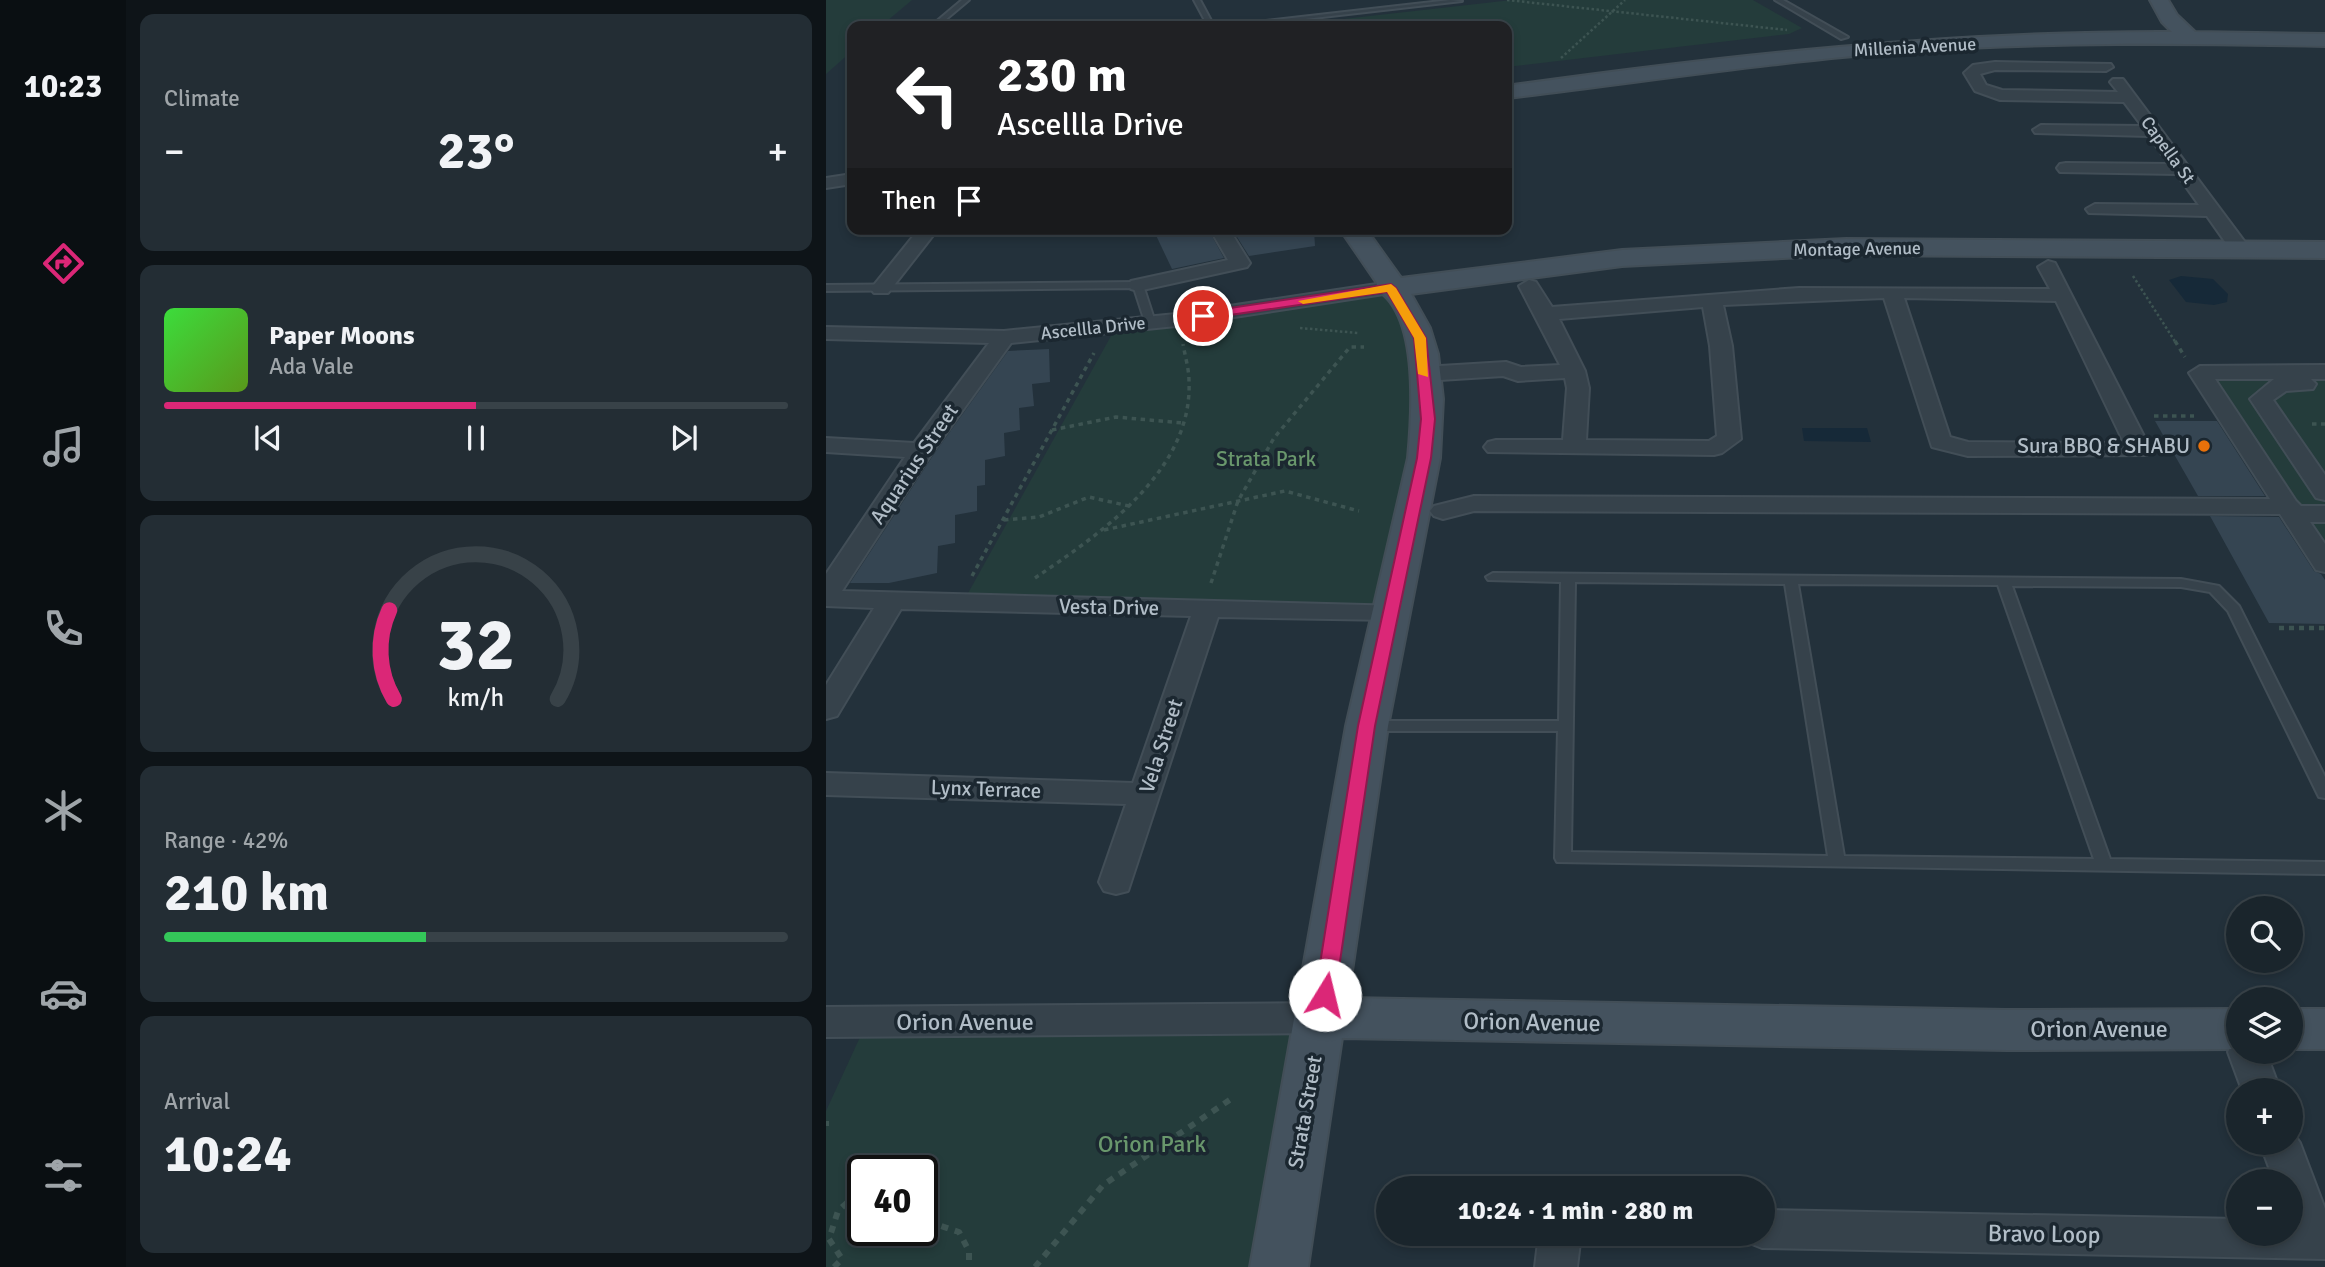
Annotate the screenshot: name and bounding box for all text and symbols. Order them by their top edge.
street label: Millenia Avenue [1853,33,1977,61]
text: 230 m [997,45,1127,105]
icon: left [882,49,973,140]
text: 10:23 [24,67,102,106]
text: Climate [164,84,240,113]
text: Ascellla Drive [997,105,1184,144]
street label: Capella St [2136,112,2200,188]
text: 23° [438,119,514,183]
text: − [164,128,185,175]
text: + [767,128,788,175]
icon: arrive [950,182,988,220]
text: Then [882,185,936,217]
street label: Montage Avenue [1793,237,1921,261]
icon: directions [39,239,88,288]
pin [1173,286,1233,346]
icon: arrive [1184,297,1222,335]
street label: Ascellla Drive [1040,312,1146,344]
text: Paper Moons [269,320,415,352]
text: Ada Vale [269,352,354,381]
street label: Aquarius Street [864,399,964,529]
icon: previous [249,419,287,457]
icon: pause [457,419,495,457]
icon: next [665,419,703,457]
icon: music [39,422,88,471]
place label: Sura BBQ & SHABU [2017,433,2190,459]
marker: Sura BBQ & SHABU [2196,438,2212,454]
park label: Strata Park [1216,446,1316,472]
street label: Vesta Drive [1059,593,1159,621]
text: 32 [437,602,515,691]
icon: phone [39,604,88,653]
text: km/h [448,682,504,713]
street label: Vela Street [1134,696,1188,796]
street label: Lynx Terrace [930,774,1042,804]
icon: climate [39,786,88,835]
text: Range · 42% [164,826,288,855]
text: 210 km [164,861,329,925]
map controls [2226,896,2303,1246]
button: search [2226,896,2303,973]
position arrow [1288,958,1362,1032]
icon: car [39,969,88,1018]
button: layers [2226,987,2303,1064]
street label: Orion Avenue [1463,1006,1601,1038]
street label: Orion Avenue [896,1007,1034,1037]
street label: Orion Avenue [2030,1014,2168,1044]
street label: Strata Street [1282,1053,1328,1171]
button: + [2226,1078,2303,1155]
text: Arrival [164,1087,230,1116]
text: 10:24 [164,1122,292,1186]
park label: Orion Park [1098,1129,1206,1159]
icon: filters [39,1151,88,1200]
speed limit sign: 40 [847,1155,938,1246]
button: − [2226,1169,2303,1246]
text: 10:24 · 1 min · 280 m [1458,1195,1693,1227]
street label: Bravo Loop [1987,1218,2101,1250]

